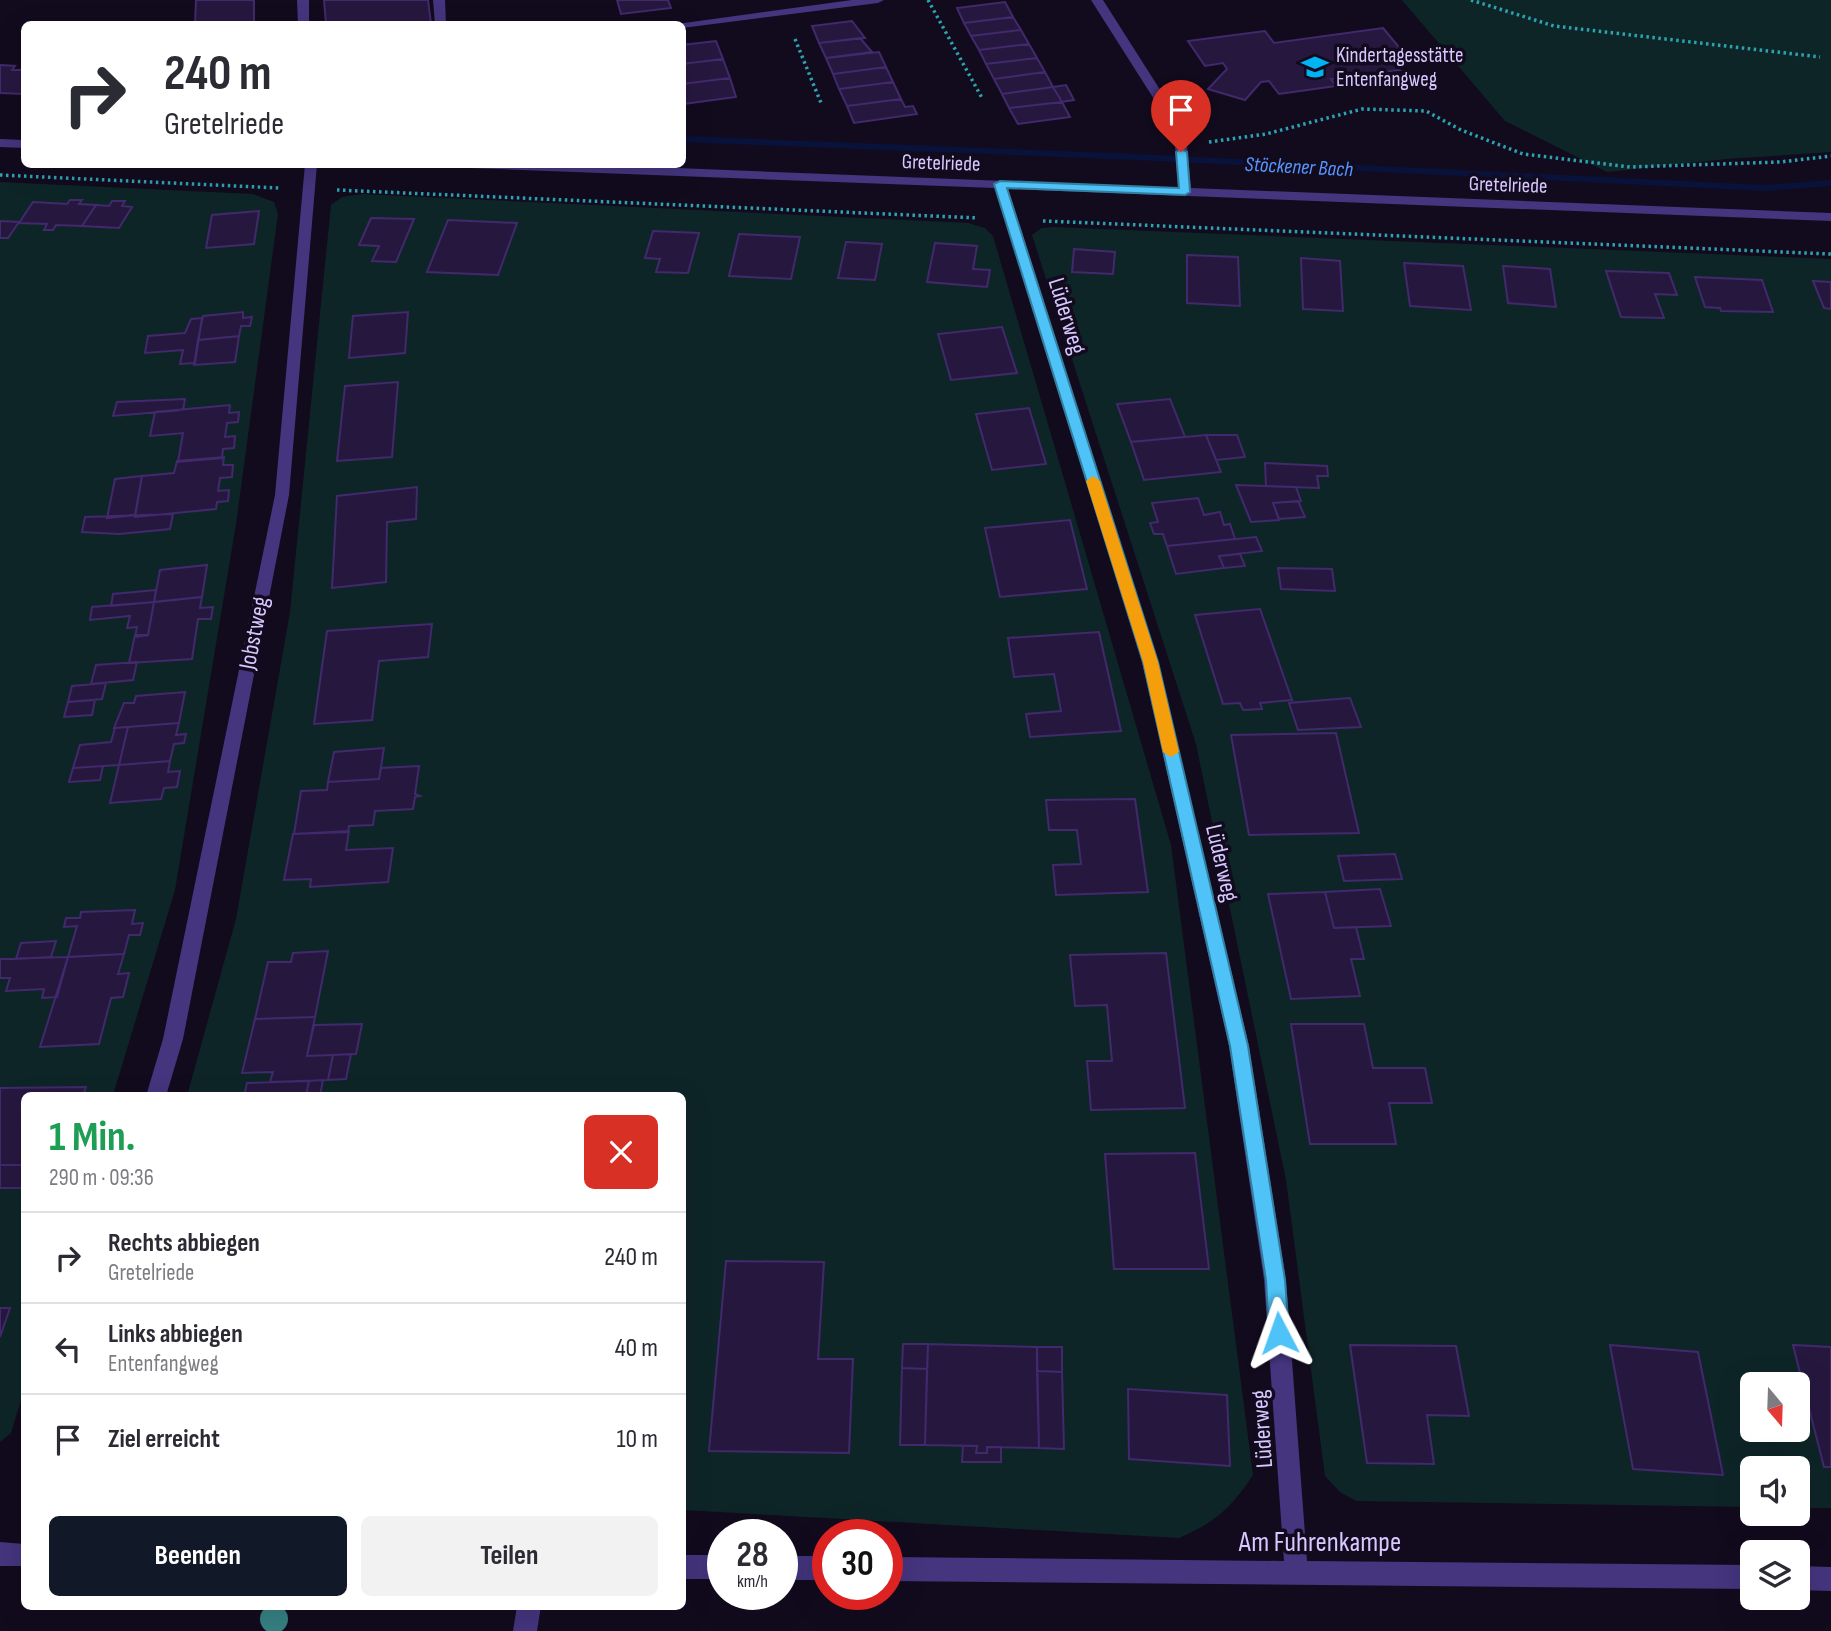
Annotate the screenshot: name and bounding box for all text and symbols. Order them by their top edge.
place label: Kindertagesstätte Entenfangweg [1336,43,1463,92]
text: 240 m [164,45,272,104]
icon: right [49,49,140,140]
school or university icon: Kindertagesstätte Entenfangweg [1300,52,1330,82]
pin [1151,80,1211,152]
icon: arrive [1162,91,1200,129]
text: Gretelriede [164,105,284,144]
street label: Gretelriede [901,149,981,177]
water label: Stöckener Bach [1244,152,1354,182]
street label: Gretelriede [1468,171,1548,199]
street label: Lüderweg [1042,274,1092,358]
street label: Jobstweg [233,594,275,673]
street label: Lüderweg [1199,822,1245,904]
text: 1 Min. [49,1112,135,1163]
button: close [584,1115,658,1189]
text: 290 m · 09:36 [49,1164,154,1192]
text: Rechts abbiegen [108,1228,260,1259]
icon: right [49,1239,87,1277]
text: 240 m [604,1242,658,1273]
text: Gretelriede [108,1259,194,1287]
position arrow [1242,1296,1316,1370]
text: Links abbiegen [108,1319,243,1350]
icon: left [49,1330,87,1368]
text: 40 m [615,1333,658,1364]
text: Entenfangweg [108,1350,219,1378]
north arrow [1740,1372,1810,1442]
map controls [1740,1372,1810,1610]
street label: Lüderweg [1245,1389,1279,1469]
icon: arrive [49,1421,87,1459]
text: Ziel erreicht [108,1424,220,1455]
text: 10 m [616,1424,658,1455]
button: sound [1740,1456,1810,1526]
button: Beenden [49,1516,347,1596]
button: Teilen [361,1516,658,1596]
speed limit sign: 30 [812,1519,903,1610]
street label: Am Fuhrenkampe [1238,1526,1401,1559]
text: 28 [737,1534,768,1577]
button: layers [1740,1540,1810,1610]
text: km/h [737,1571,768,1592]

